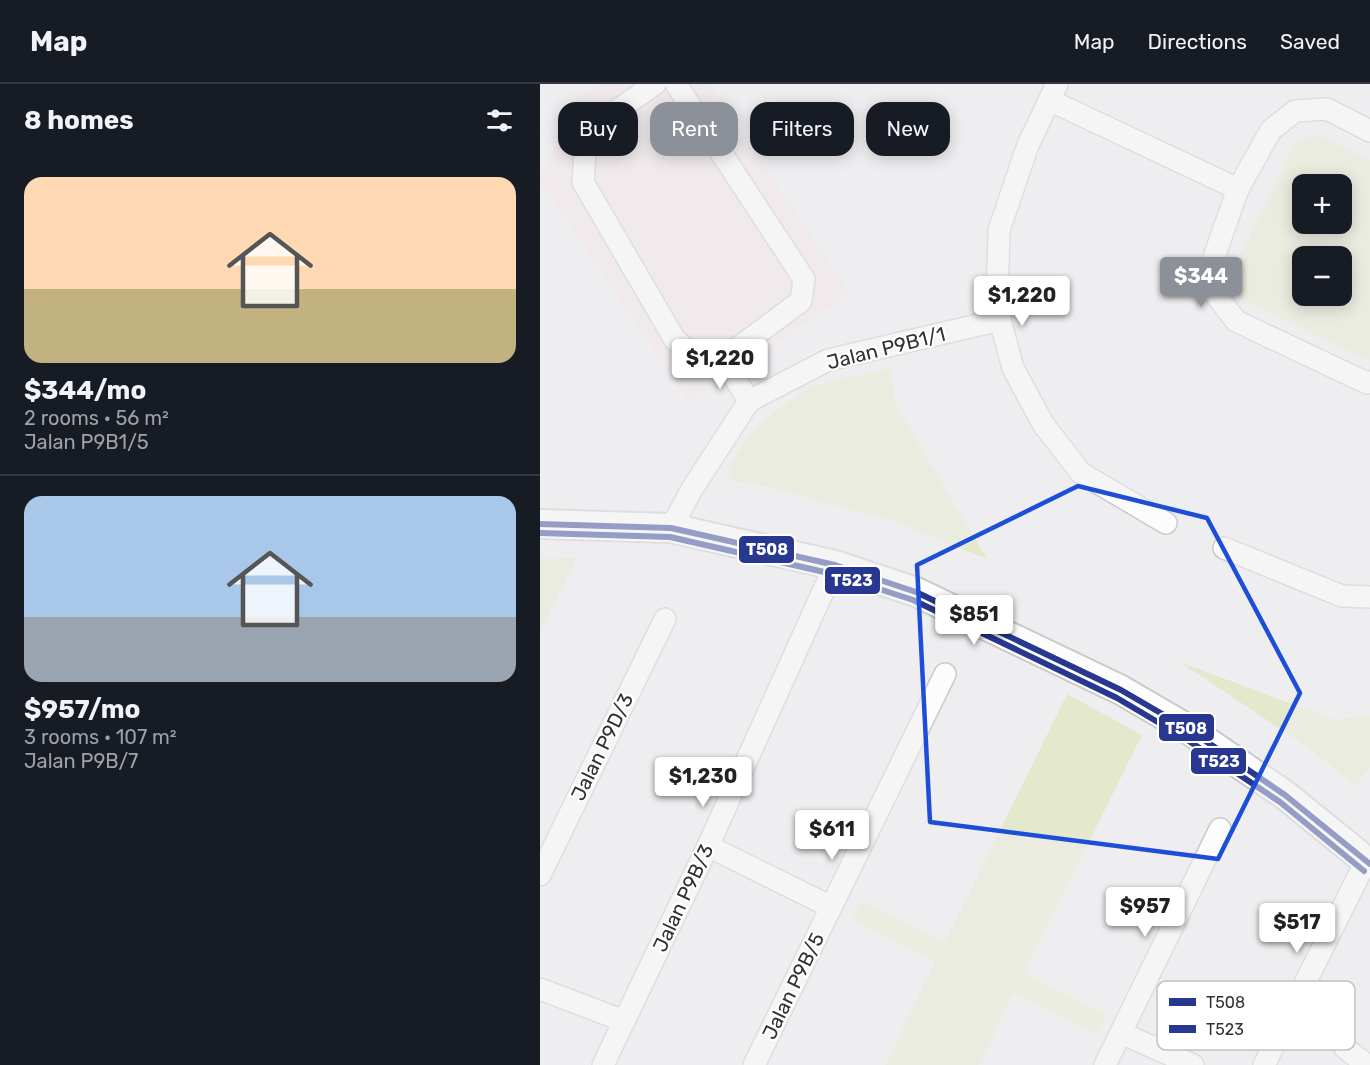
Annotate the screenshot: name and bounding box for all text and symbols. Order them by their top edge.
text: Map [30,25,87,58]
text: Map [1074,29,1115,54]
text: Directions [1148,29,1247,54]
text: Saved [1280,29,1340,54]
chip: Buy [558,102,638,156]
chip: Rent [650,102,738,156]
chip: Filters [750,102,854,156]
chip: New [866,102,950,156]
icon: filters [483,104,516,137]
text: 8 homes [24,105,134,136]
map controls [1292,174,1352,306]
button: + [1292,174,1352,234]
icon: home [216,216,324,324]
button: − [1292,246,1352,306]
pin: $344 [1165,257,1237,308]
text: $344 [1174,264,1228,288]
pin: $1,220 [973,276,1071,327]
text: $1,220 [988,283,1056,307]
street label: Jalan P9B1/1 [824,322,948,374]
pin: $1,220 [671,339,769,390]
text: $1,220 [686,346,754,370]
text: $344/mo [24,375,146,406]
text: 2 rooms · 56 m² [24,406,169,430]
text: Jalan P9B1/5 [24,430,149,454]
icon: home [216,535,324,643]
line badge: T508 [738,535,795,564]
text: T508 [746,540,788,559]
line badge: T523 [824,566,881,595]
text: T523 [831,571,873,590]
pin: $851 [938,595,1010,646]
text: $851 [949,602,999,626]
street label: Jalan P9D/3 [566,689,638,805]
text: $957/mo [24,694,140,725]
line badge: T508 [1158,713,1215,742]
text: T508 [1165,719,1207,738]
text: 3 rooms · 107 m² [24,725,177,749]
line badge: T523 [1190,747,1247,775]
text: Jalan P9B/7 [24,749,138,773]
text: T523 [1198,752,1240,771]
pin: $1,230 [654,757,752,808]
text: $1,230 [669,764,737,788]
pin: $611 [796,810,868,861]
text: $611 [809,817,855,841]
street label: Jalan P9B/3 [648,840,718,956]
pin: $957 [1109,887,1181,938]
text: $957 [1120,894,1170,918]
pin: $517 [1261,903,1333,954]
text: $517 [1273,910,1321,934]
street label: Jalan P9B/5 [757,929,829,1043]
legend [1157,981,1355,1050]
text: T508 [1206,993,1245,1012]
text: T523 [1206,1020,1244,1039]

